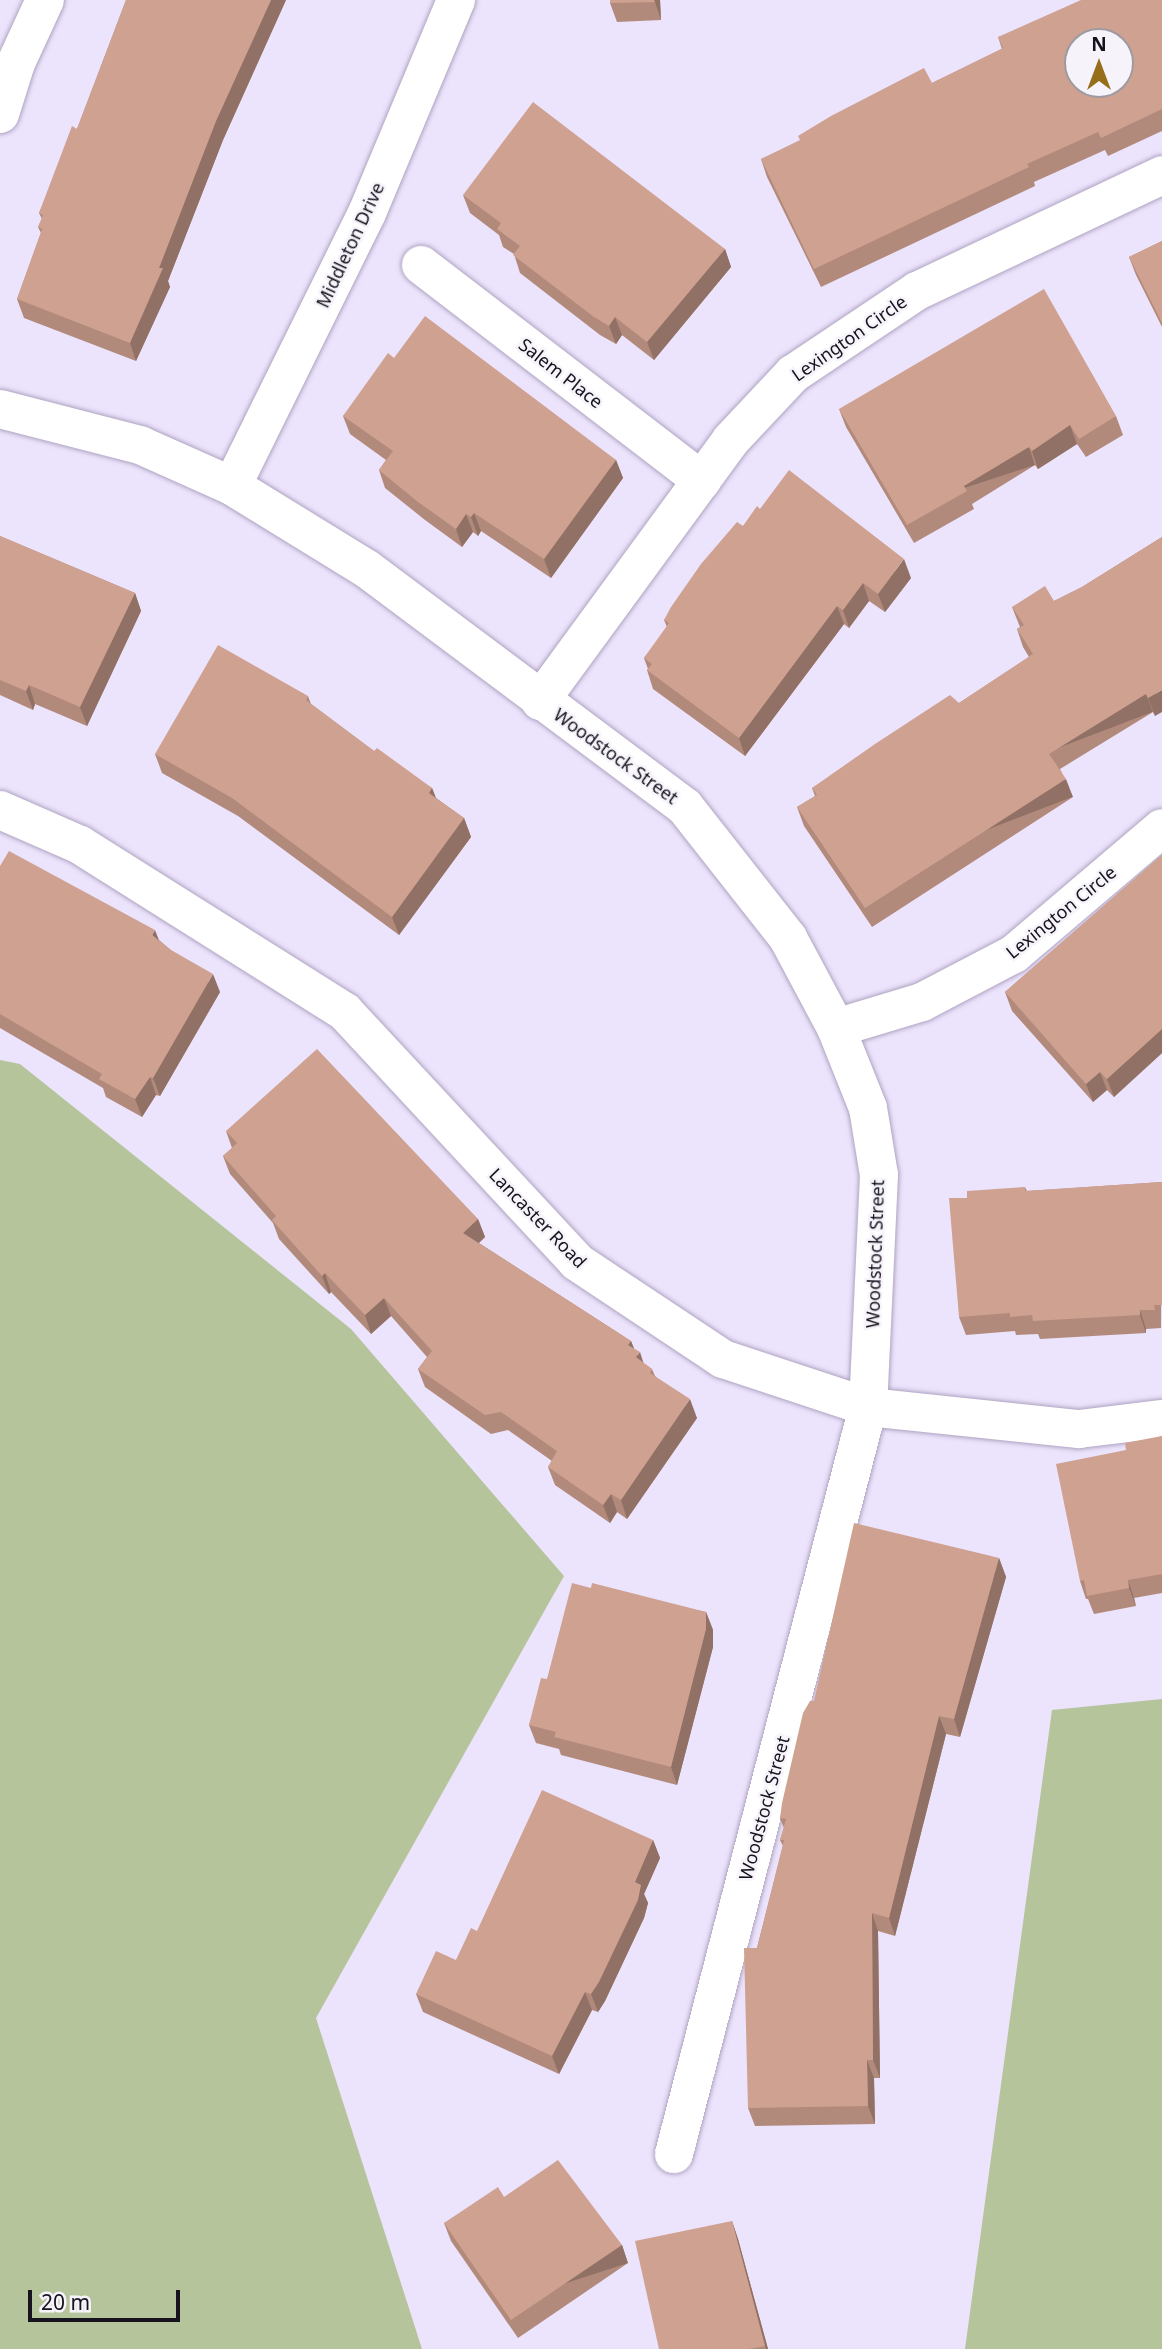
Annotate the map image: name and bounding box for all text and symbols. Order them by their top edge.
north arrow [1064,28,1134,98]
text: N [1091,31,1107,57]
street label: Middleton Drive [312,179,388,311]
street label: Lexington Circle [787,290,911,386]
street label: Salem Place [515,333,607,413]
street label: Woodstock Street [550,704,682,808]
street label: Lexington Circle [1002,861,1120,963]
street label: Lancaster Road [485,1164,591,1272]
street label: Woodstock Street [862,1179,888,1329]
street label: Woodstock Street [734,1734,794,1882]
scale bar [32,2276,184,2320]
text: 20 m [41,2288,90,2316]

